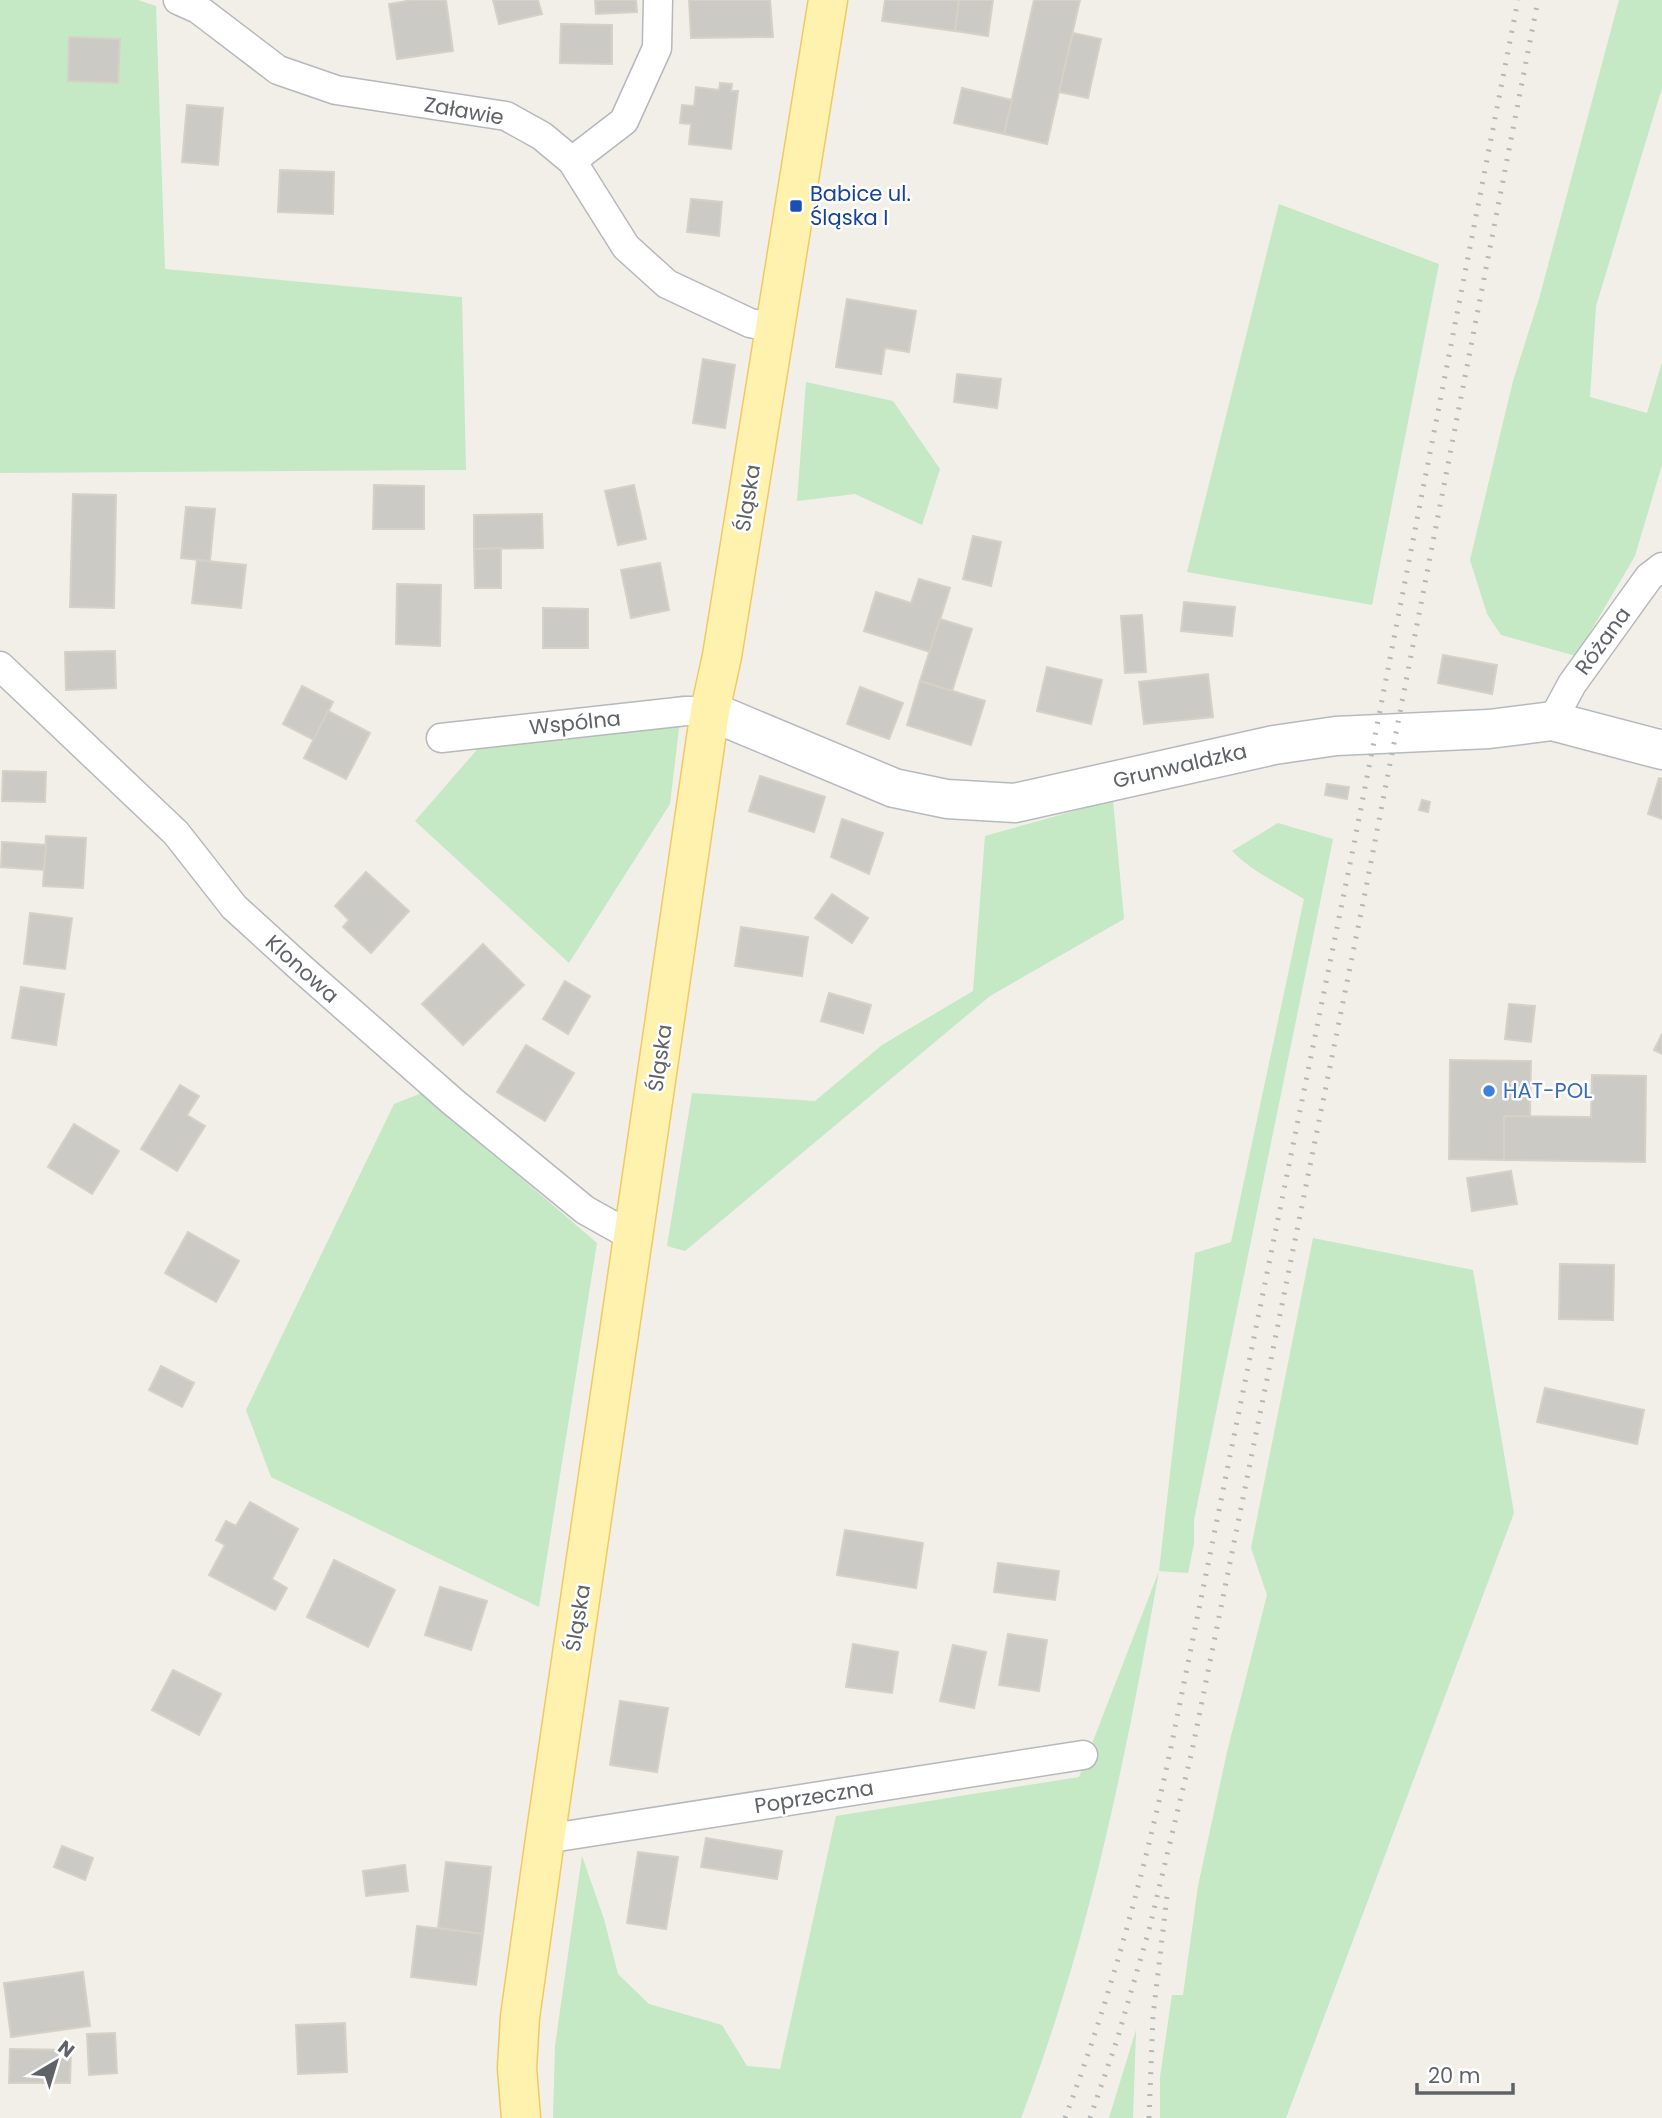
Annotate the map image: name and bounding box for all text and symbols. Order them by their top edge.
street label: Załawie [422,89,506,132]
place label: Babice ul. Śląska I [810,179,911,232]
marker: Babice ul. Śląska I [788,198,804,214]
street label: Śląska [728,462,767,534]
street label: Różana [1568,601,1637,681]
street label: Wspólna [528,703,622,742]
street label: Grunwaldzka [1110,736,1250,795]
street label: Klonowa [259,928,345,1009]
street label: Śląska [640,1022,679,1093]
place label: HAT-POL [1503,1076,1592,1105]
marker: HAT-POL [1481,1083,1497,1099]
street label: Śląska [558,1582,597,1654]
street label: Poprzeczna [752,1773,876,1820]
north arrow [21,2027,91,2097]
text: N [52,2034,80,2064]
scale bar [1417,2052,1513,2096]
text: 20 m [1428,2061,1481,2090]

